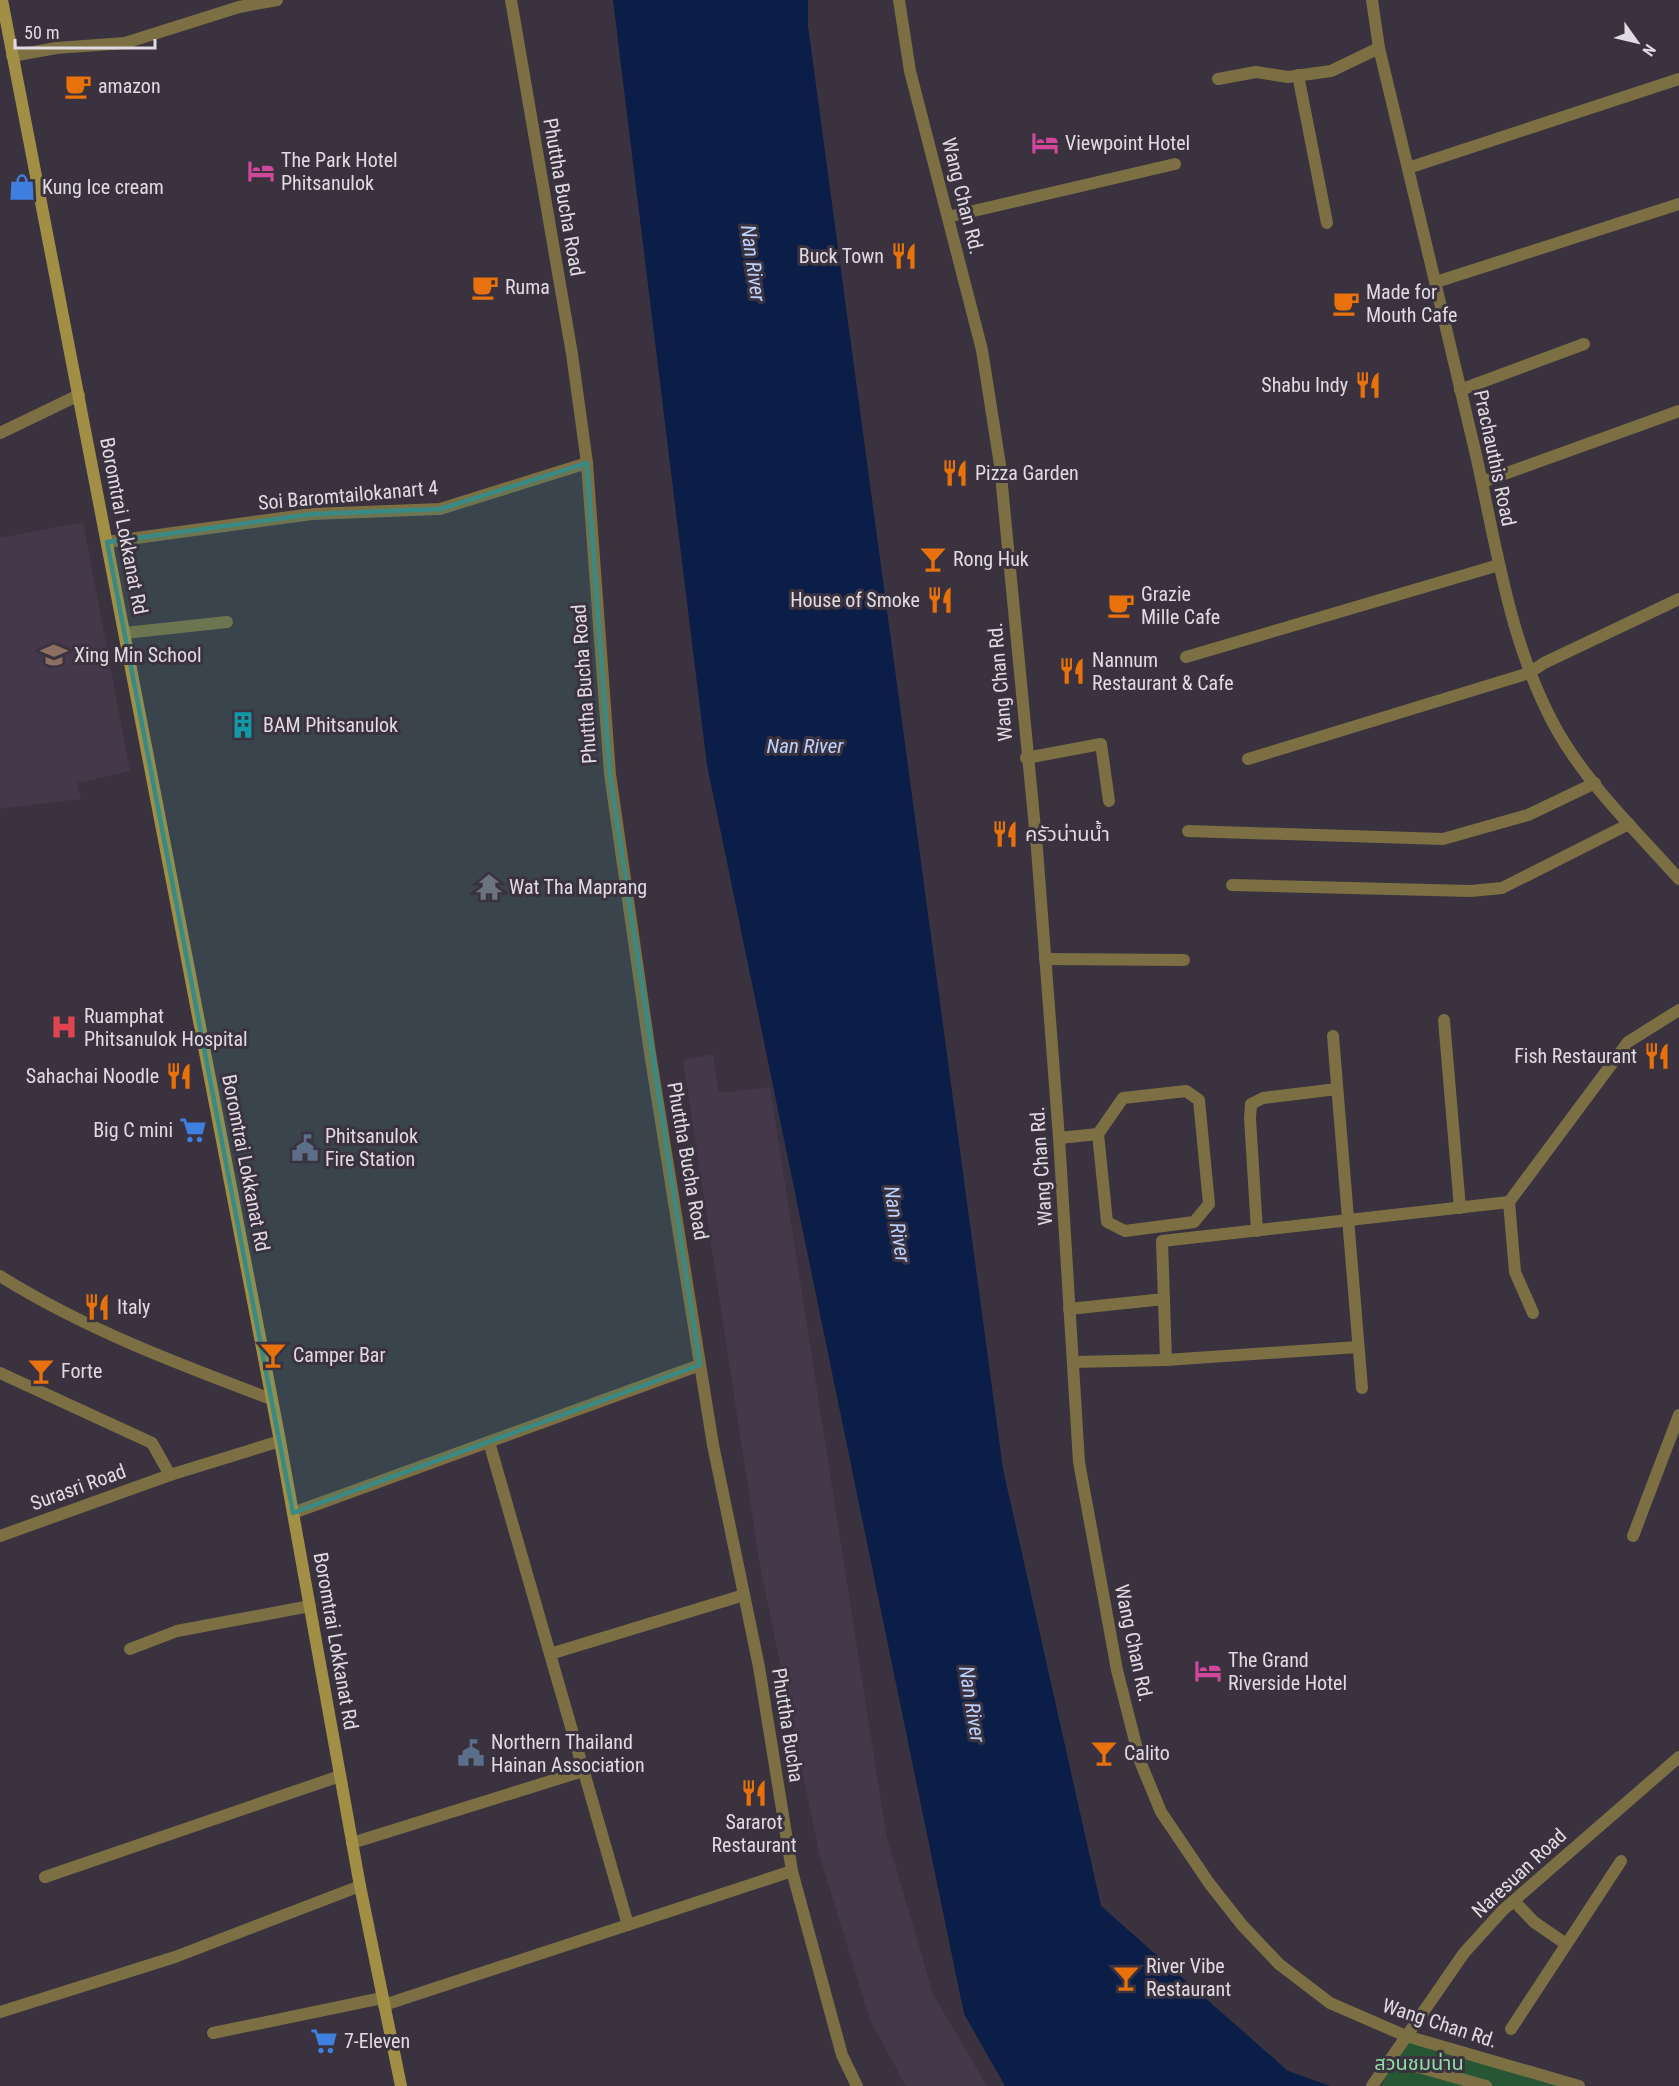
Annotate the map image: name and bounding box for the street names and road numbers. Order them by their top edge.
street label: Phuttha Bucha Road [538,116,590,278]
street label: Wang Chan Rd. [937,135,989,257]
street label: Prachauthis Road [1469,388,1521,528]
street label: Boromtrai Lokkanat Rd [95,435,153,617]
street label: Soi Baromtailokanart 4 [257,475,439,515]
street label: Phuttha Bucha Road [566,603,602,765]
street label: Wang Chan Rd. [983,622,1017,742]
street label: Boromtrai Lokkanat Rd [217,1072,275,1254]
street label: Phuttha Bucha Road [662,1080,714,1242]
street label: Wang Chan Rd. [1025,1106,1057,1226]
street label: Surasri Road [27,1459,129,1515]
street label: Boromtrai Lokkanat Rd [309,1550,363,1732]
street label: Wang Chan Rd. [1110,1582,1158,1704]
street label: Phuttha Bucha [767,1666,809,1784]
street label: Naresuan Road [1467,1823,1571,1923]
street label: Wang Chan Rd. [1380,1993,1500,2053]

